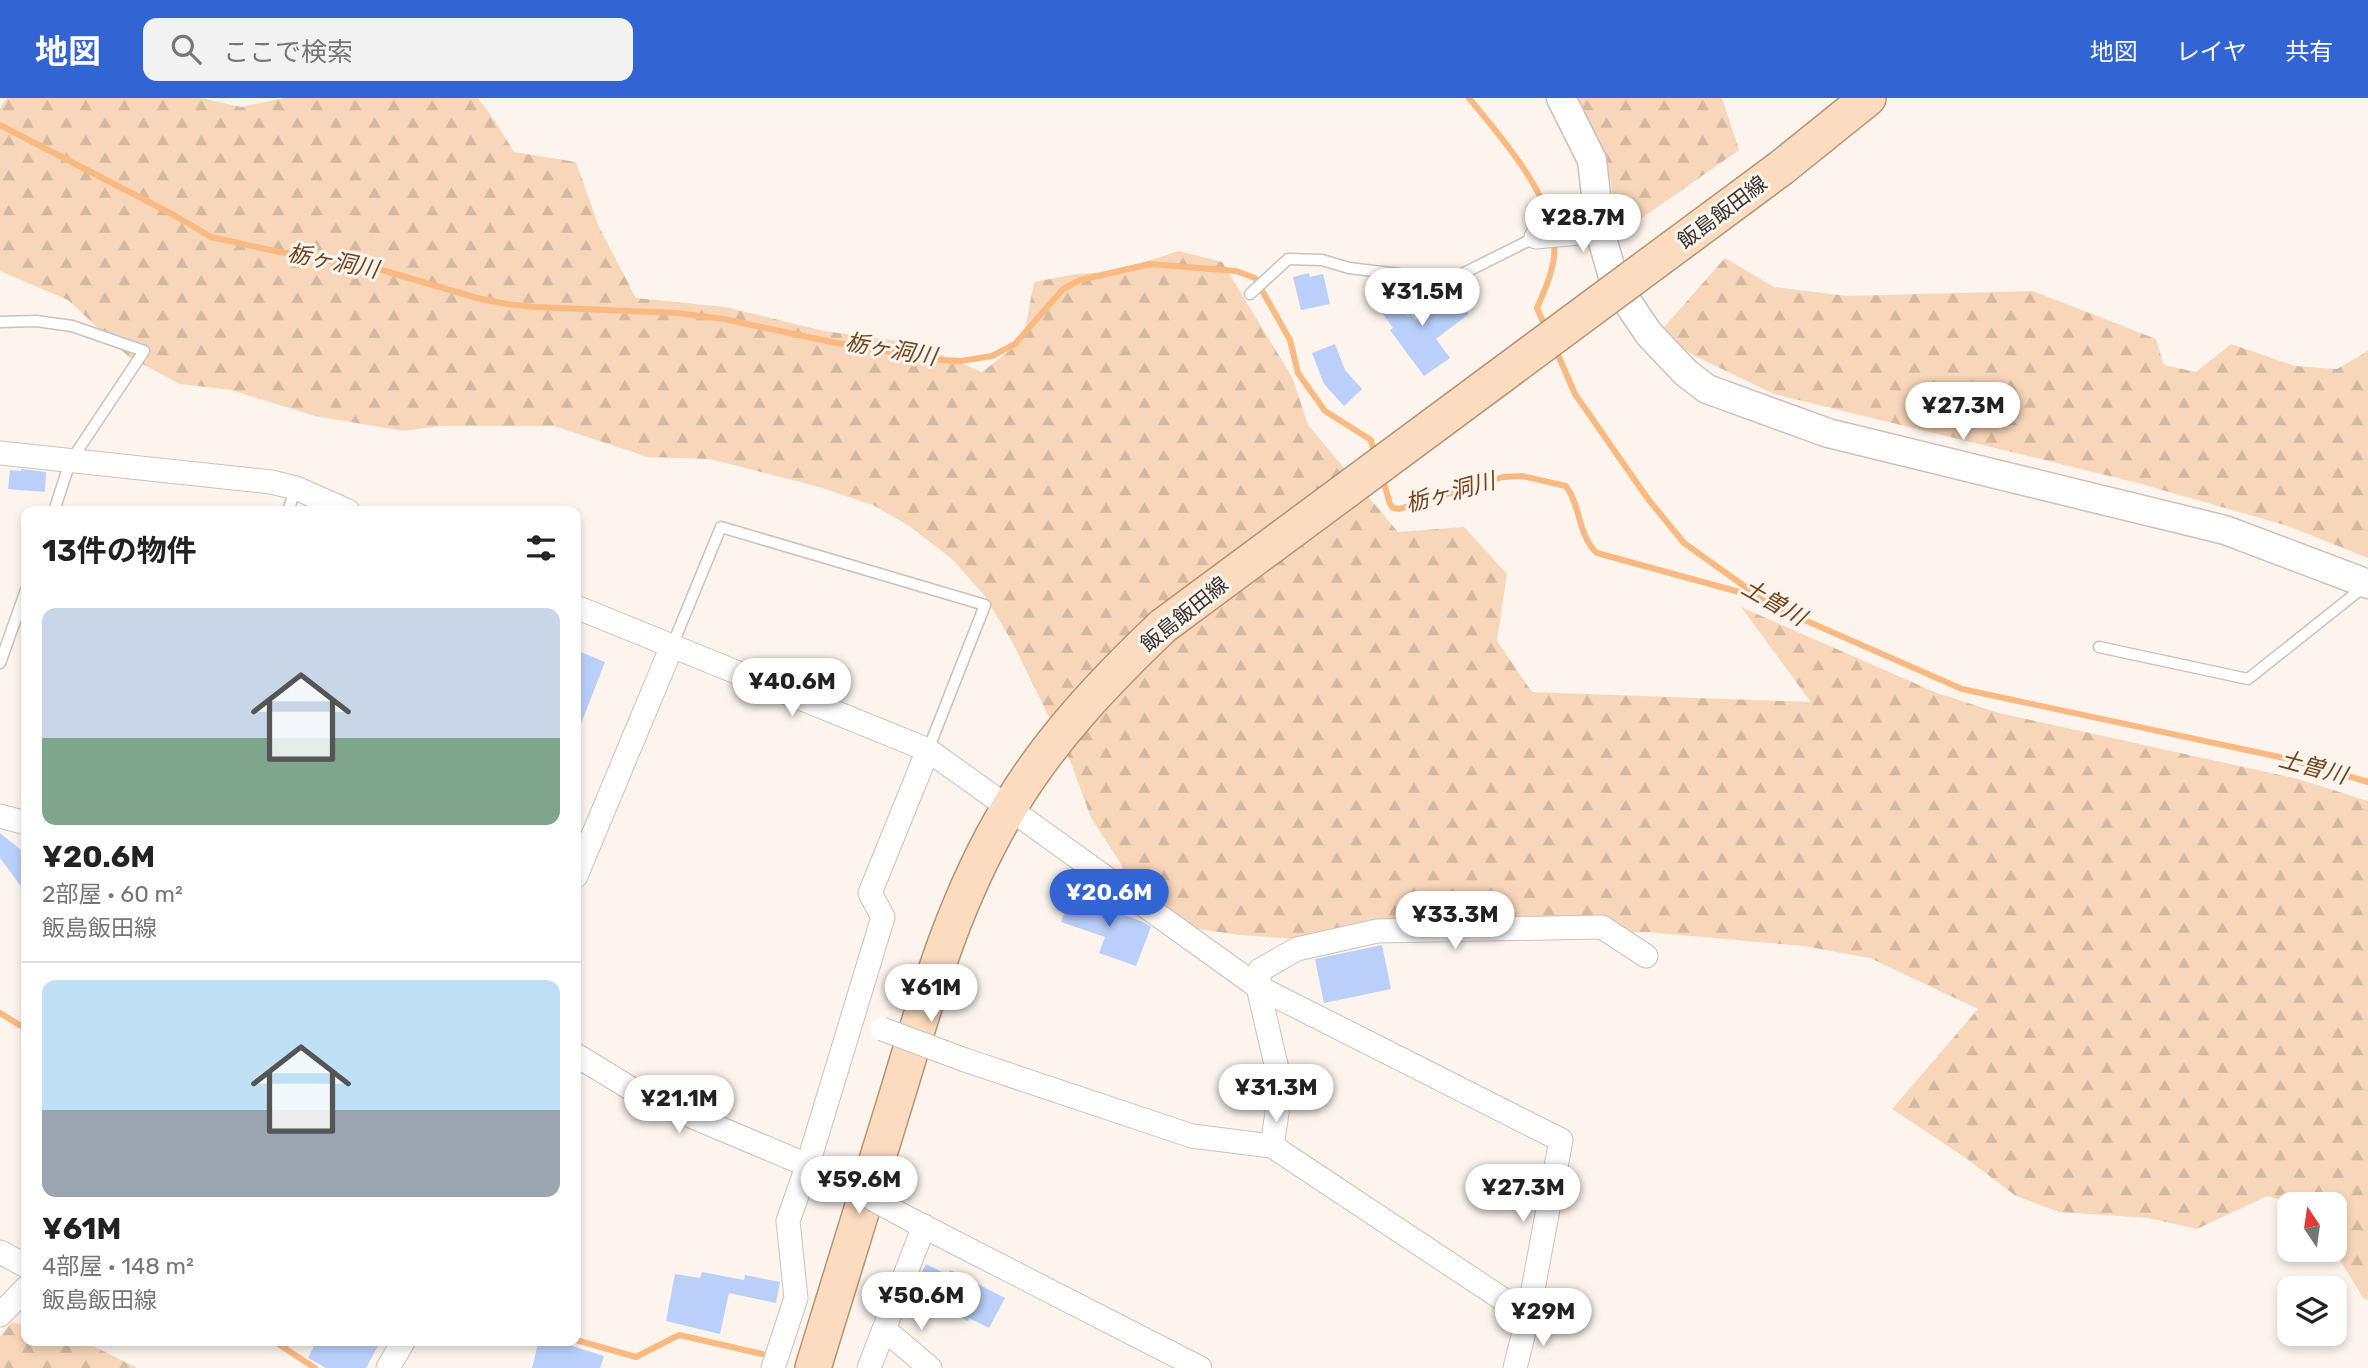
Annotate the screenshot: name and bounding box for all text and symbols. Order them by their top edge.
search box [143,18,633,81]
icon: search [167,30,205,68]
text: 地図 [35,32,101,71]
text: ここで検索 [223,37,353,68]
text: 地図 [2090,38,2138,66]
text: レイヤ [2176,38,2247,66]
text: 共有 [2285,38,2333,66]
street label: 飯島飯田線 [1673,170,1771,254]
pin: ¥28.7M [1526,194,1640,254]
text: ¥28.7M [1541,203,1625,231]
water label: 栃ヶ洞川 [285,238,384,284]
pin: ¥31.5M [1365,268,1479,328]
text: ¥31.5M [1381,277,1463,305]
water label: 栃ヶ洞川 [843,327,942,371]
pin: ¥27.3M [1906,382,2020,442]
text: ¥27.3M [1921,391,2005,419]
water label: 栃ヶ洞川 [1402,466,1501,517]
icon: filters [522,529,560,567]
text: 13件の物件 [42,533,197,569]
street label: 飯島飯田線 [1135,571,1233,657]
water label: 土曽川 [1737,573,1813,633]
icon: home [238,654,364,780]
pin: ¥40.6M [735,658,849,718]
text: ¥40.6M [748,667,836,695]
water label: 土曽川 [2276,745,2353,790]
text: ¥20.6M [42,839,155,875]
pin: ¥20.6M [1052,870,1166,929]
text: ¥20.6M [1066,878,1152,906]
text: 2部屋 · 60 m² [42,880,183,908]
pin: ¥33.3M [1398,892,1512,951]
text: ¥33.3M [1412,900,1498,928]
text: 飯島飯田線 [42,914,157,942]
pin: ¥61M [890,964,972,1024]
text: ¥61M [901,973,961,1001]
icon: home [238,1026,364,1152]
pin: ¥31.3M [1219,1065,1333,1124]
text: ¥31.3M [1235,1073,1317,1101]
pin: ¥21.1M [622,1076,736,1135]
text: ¥21.1M [640,1084,718,1112]
pin: ¥59.6M [802,1156,916,1216]
pin: ¥27.3M [1466,1164,1580,1224]
text: ¥59.6M [817,1165,901,1193]
text: ¥27.3M [1481,1173,1565,1201]
north arrow [2277,1192,2347,1262]
map controls [2277,1192,2347,1346]
text: ¥61M [42,1211,121,1247]
text: 4部屋 · 148 m² [42,1252,194,1280]
pin: ¥50.6M [864,1272,978,1332]
button: layers [2277,1276,2347,1346]
text: ¥50.6M [878,1281,964,1309]
text: 飯島飯田線 [42,1286,157,1314]
pin: ¥29M [1502,1288,1584,1348]
text: ¥29M [1511,1297,1575,1325]

